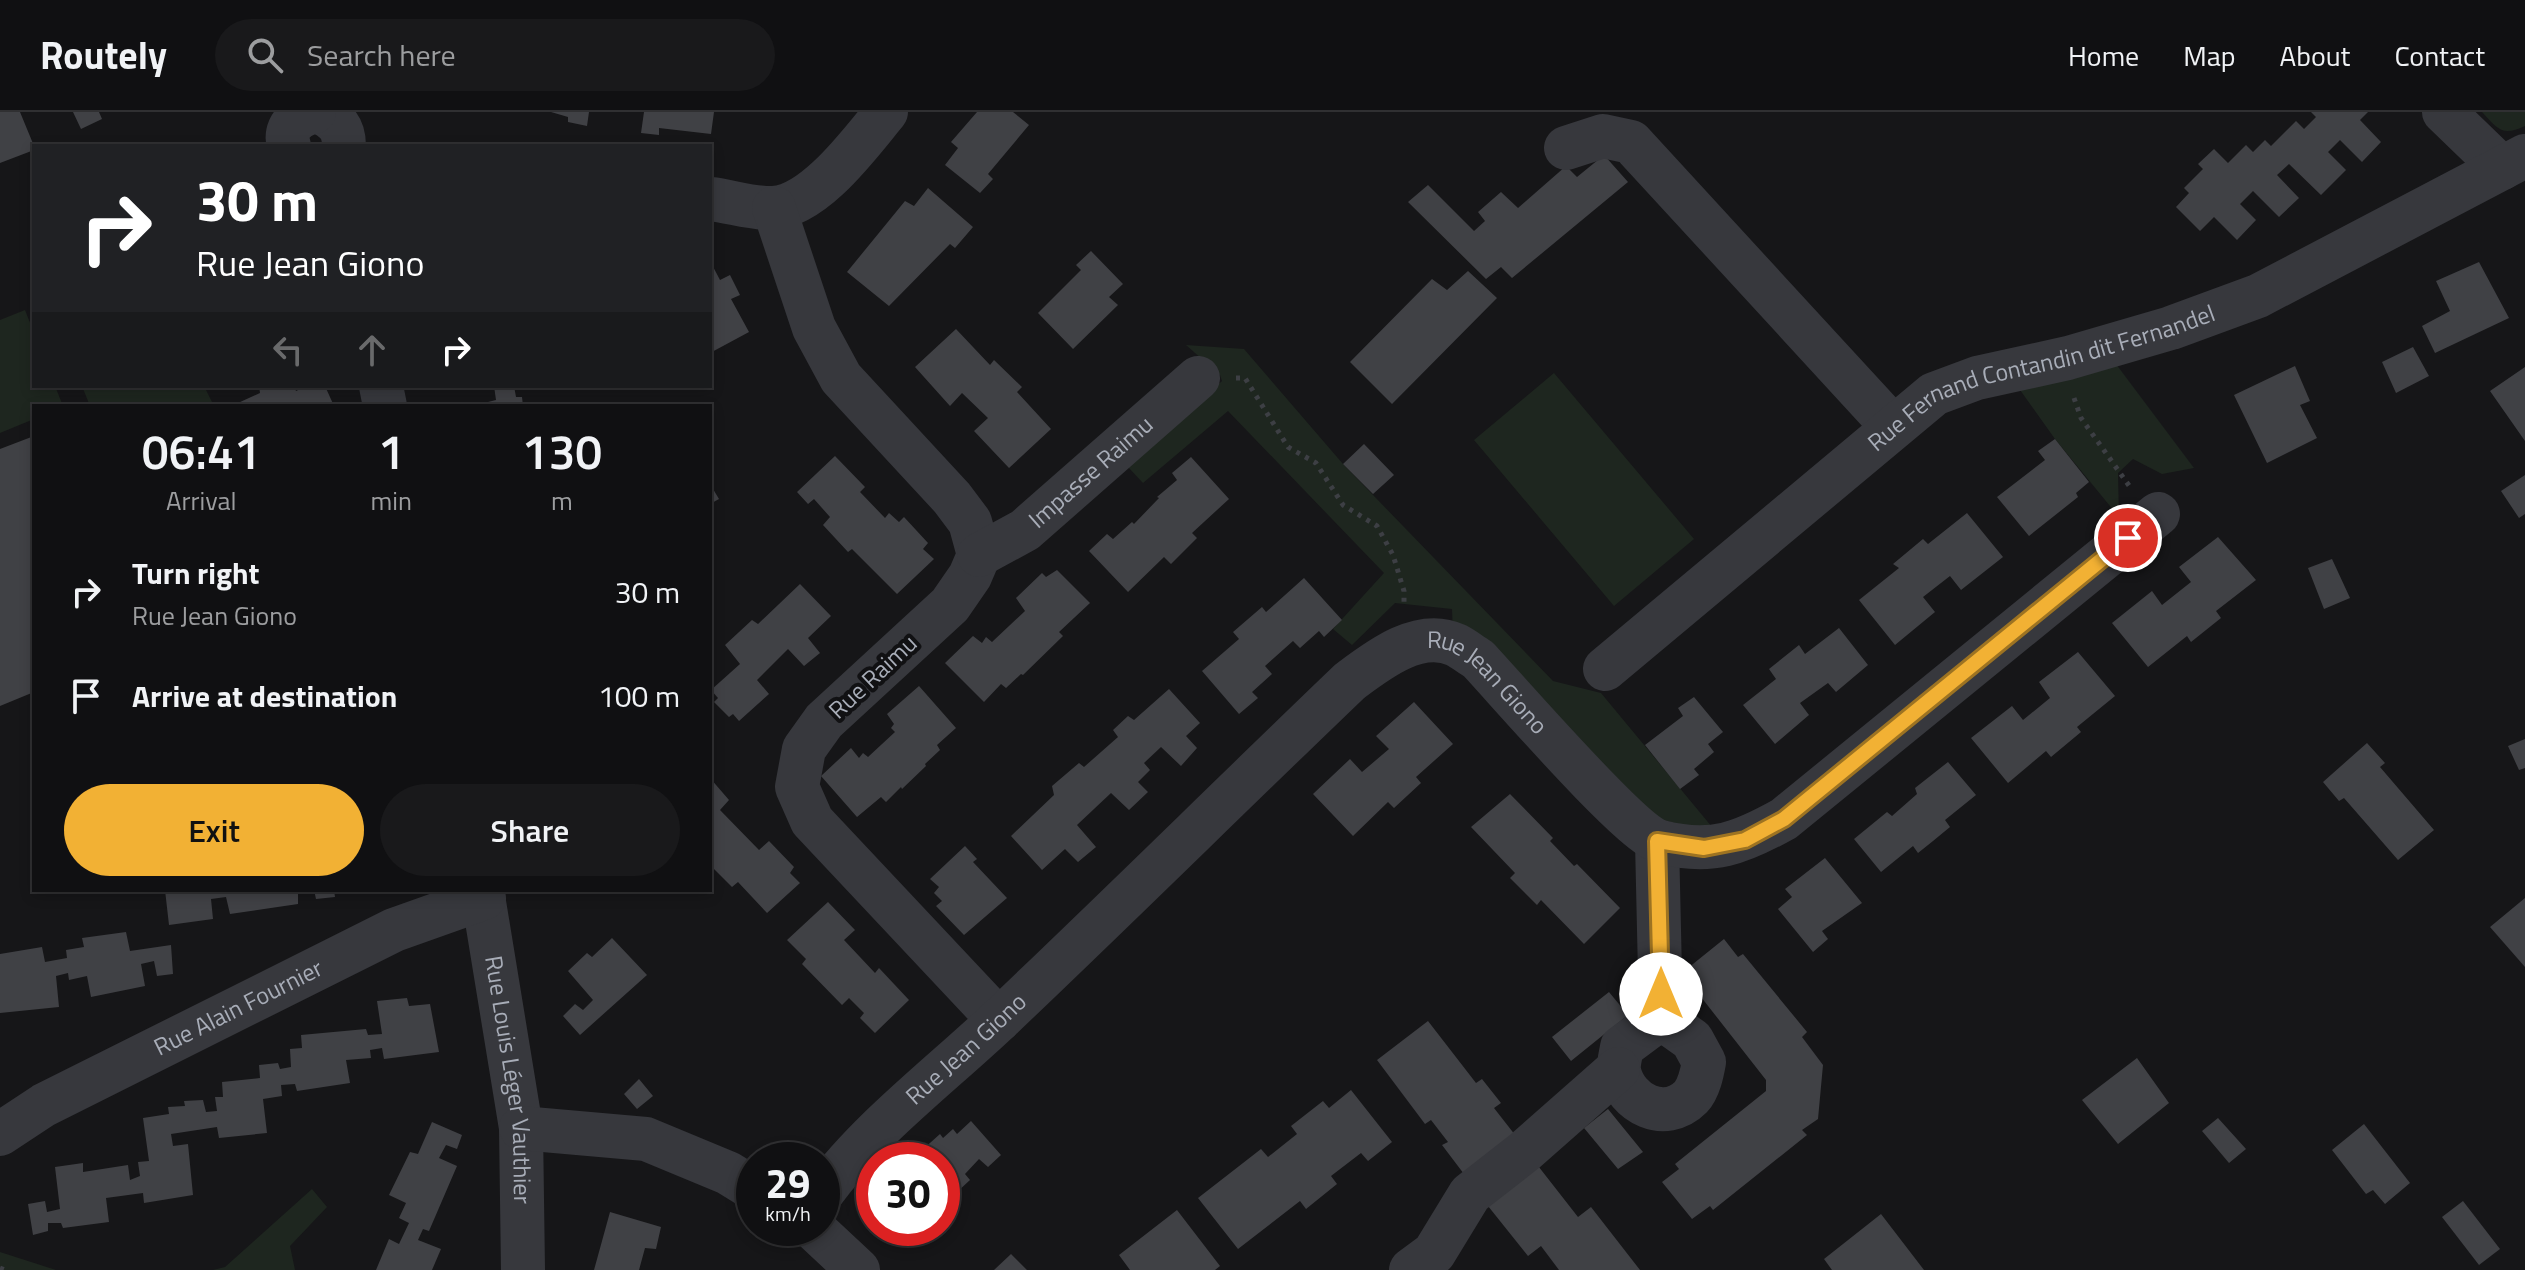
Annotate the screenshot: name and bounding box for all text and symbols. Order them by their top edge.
search box [215,19,775,91]
text: Routely [40,26,167,84]
text: Search here [307,32,456,78]
icon: search [243,33,287,77]
text: Home [2068,34,2139,77]
text: Map [2183,34,2236,77]
text: About [2280,34,2350,77]
text: Contact [2394,34,2485,77]
text: 30 m [196,158,318,243]
icon: right [64,176,168,280]
text: Rue Jean Giono [196,235,424,290]
street label: Rue Fernand Contandin dit Fernandel [1859,294,2220,459]
icon: left [266,328,310,372]
icon: ahead [350,328,394,372]
icon: right [434,328,478,372]
street label: Impasse Raimu [1020,407,1160,536]
text: 06:41 [142,415,261,488]
text: 1 [378,415,405,488]
text: 130 [522,415,602,488]
text: Arrival [166,481,236,520]
text: min [370,481,412,520]
text: m [551,481,573,520]
pin [2094,504,2162,572]
icon: arrive [2106,516,2150,560]
text: Turn right [132,550,260,596]
text: 30 m [615,569,680,615]
icon: right [64,570,108,614]
text: Rue Jean Giono [132,596,297,635]
street label: Rue Jean Giono [1427,621,1557,742]
street label: Rue Raimu [820,626,925,727]
text: Arrive at destination [132,673,397,719]
text: 100 m [598,673,680,719]
icon: arrive [64,674,108,718]
button: Exit [64,784,364,876]
button: Share [380,784,680,876]
street label: Rue Alain Fournier [147,950,329,1064]
position arrow [1619,952,1703,1036]
street label: Rue Louis Léger Vauthier [476,953,541,1204]
street label: Rue Jean Giono [897,984,1034,1113]
speed limit sign: 30 [856,1142,960,1246]
text: 29 [766,1153,810,1214]
text: km/h [765,1198,811,1229]

